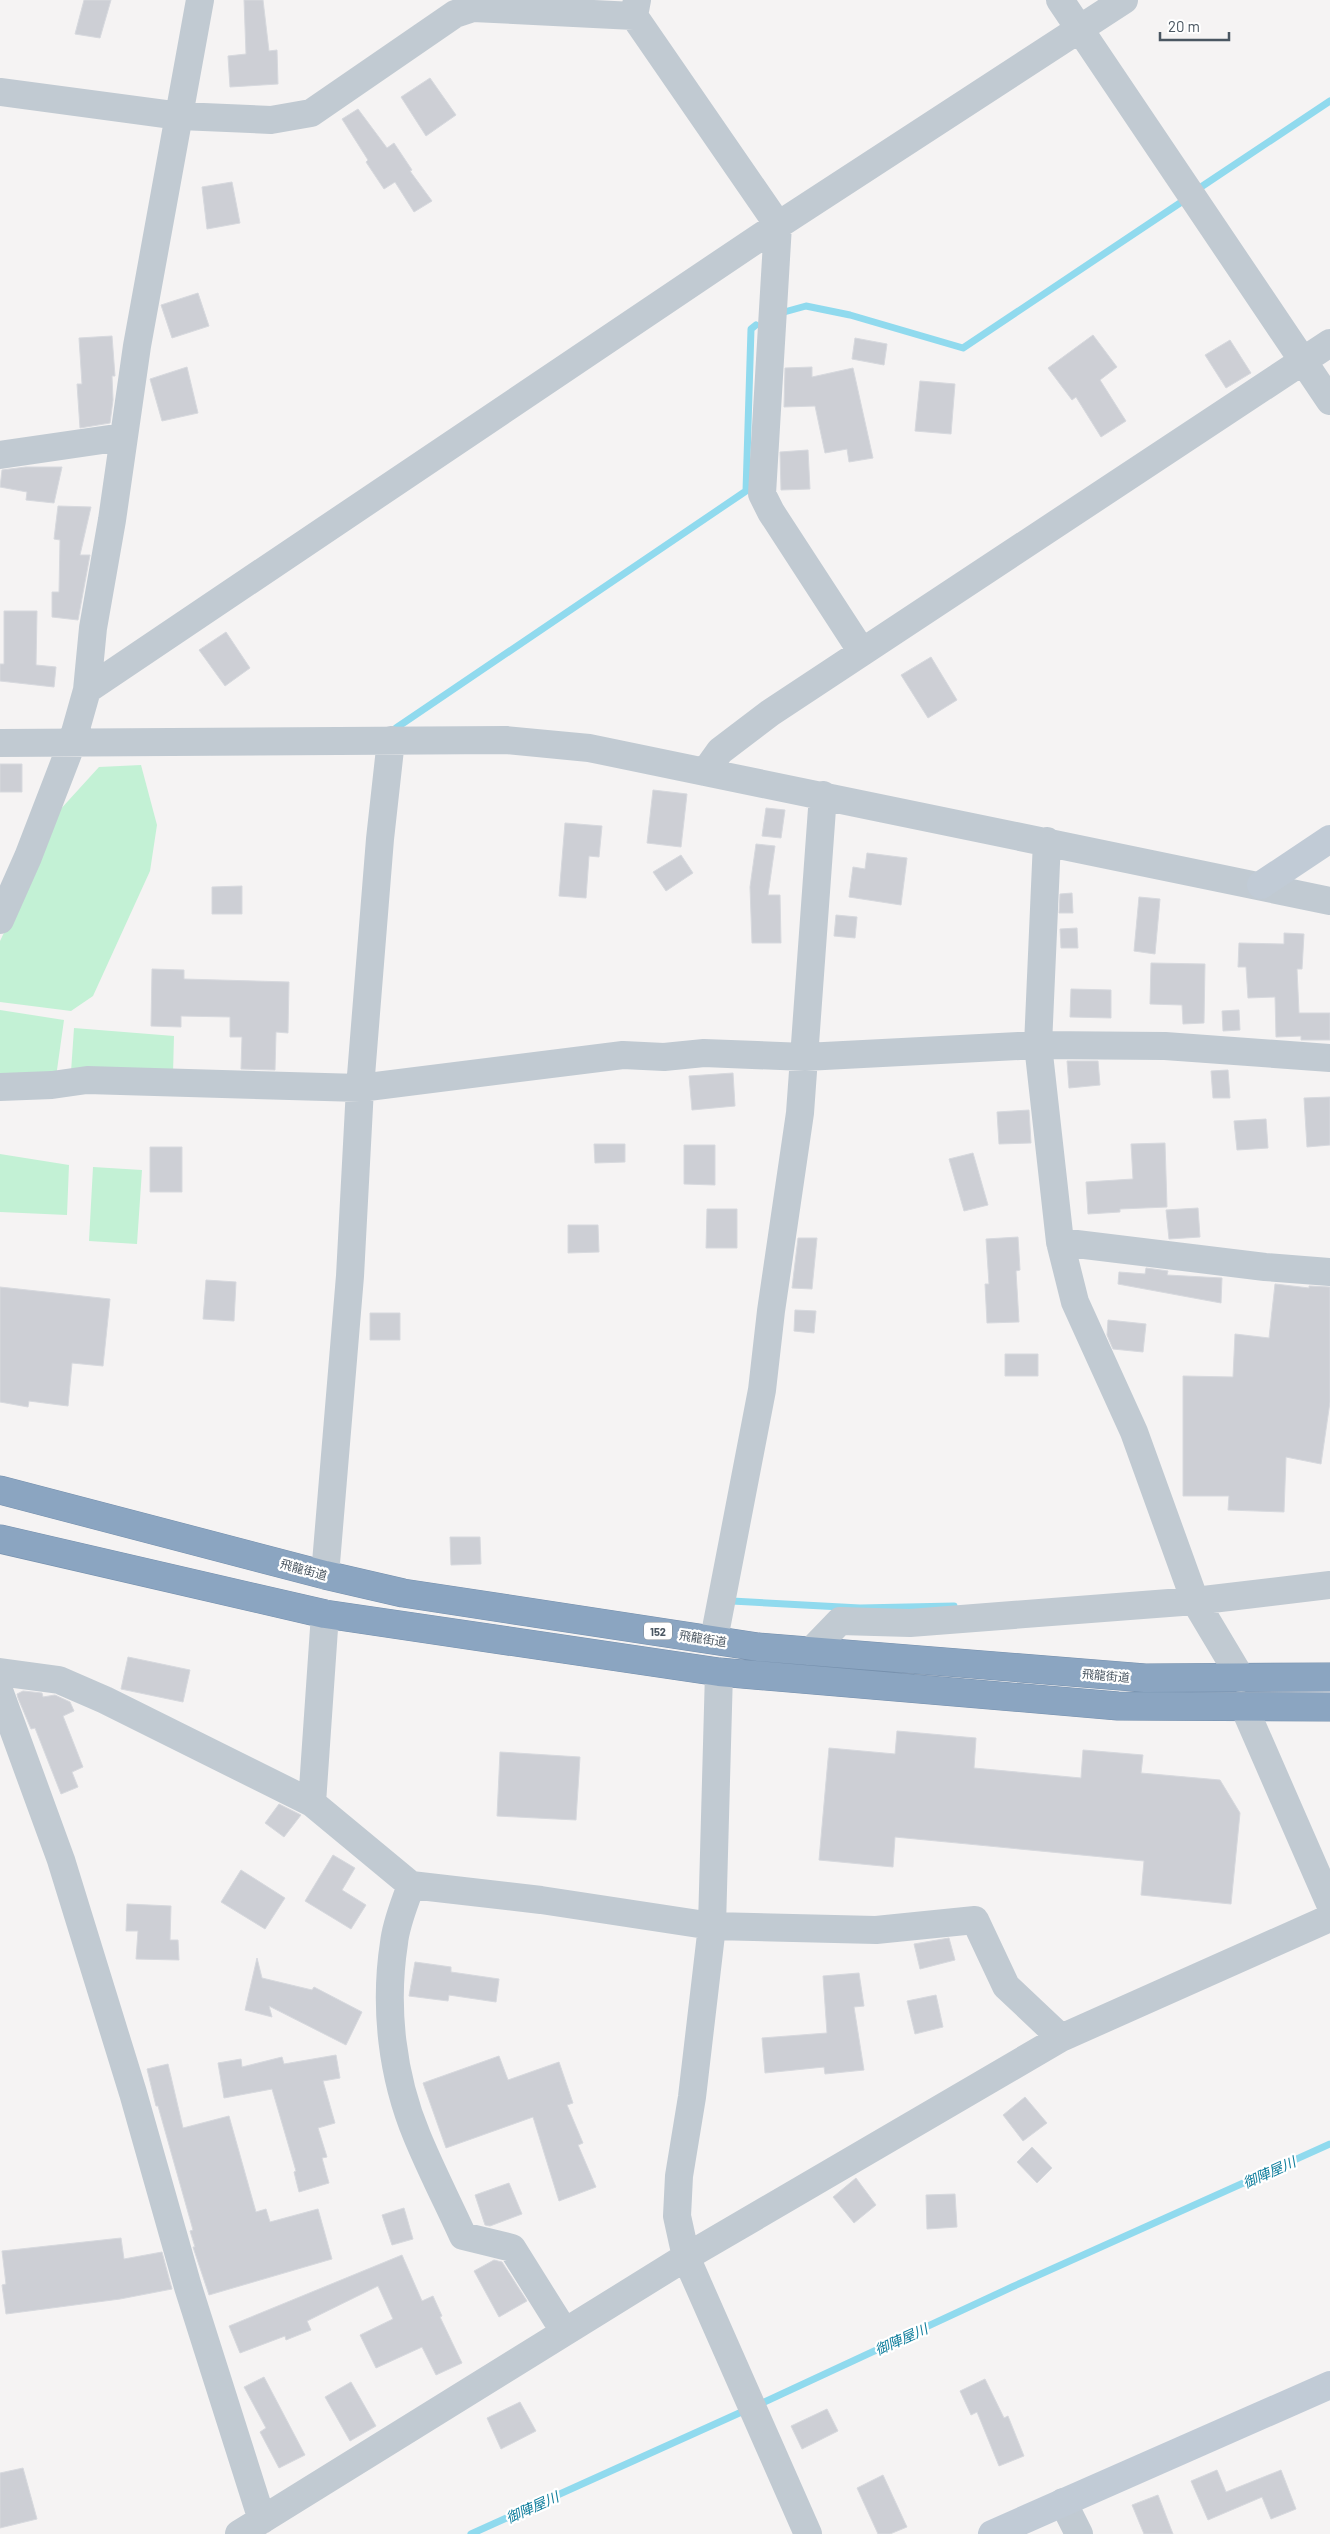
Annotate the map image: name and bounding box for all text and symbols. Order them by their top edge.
scale bar [1160,10,1229,42]
text: 20 m [1168,17,1200,35]
street label: 飛龍街道 [279,1556,329,1582]
road number: 152 [644,1622,672,1640]
street label: 飛龍街道 [678,1627,728,1649]
street label: 飛龍街道 [1081,1666,1131,1684]
water label: 御陣屋川 [1240,2152,1300,2191]
water label: 御陣屋川 [872,2319,932,2358]
water label: 御陣屋川 [503,2487,563,2526]

